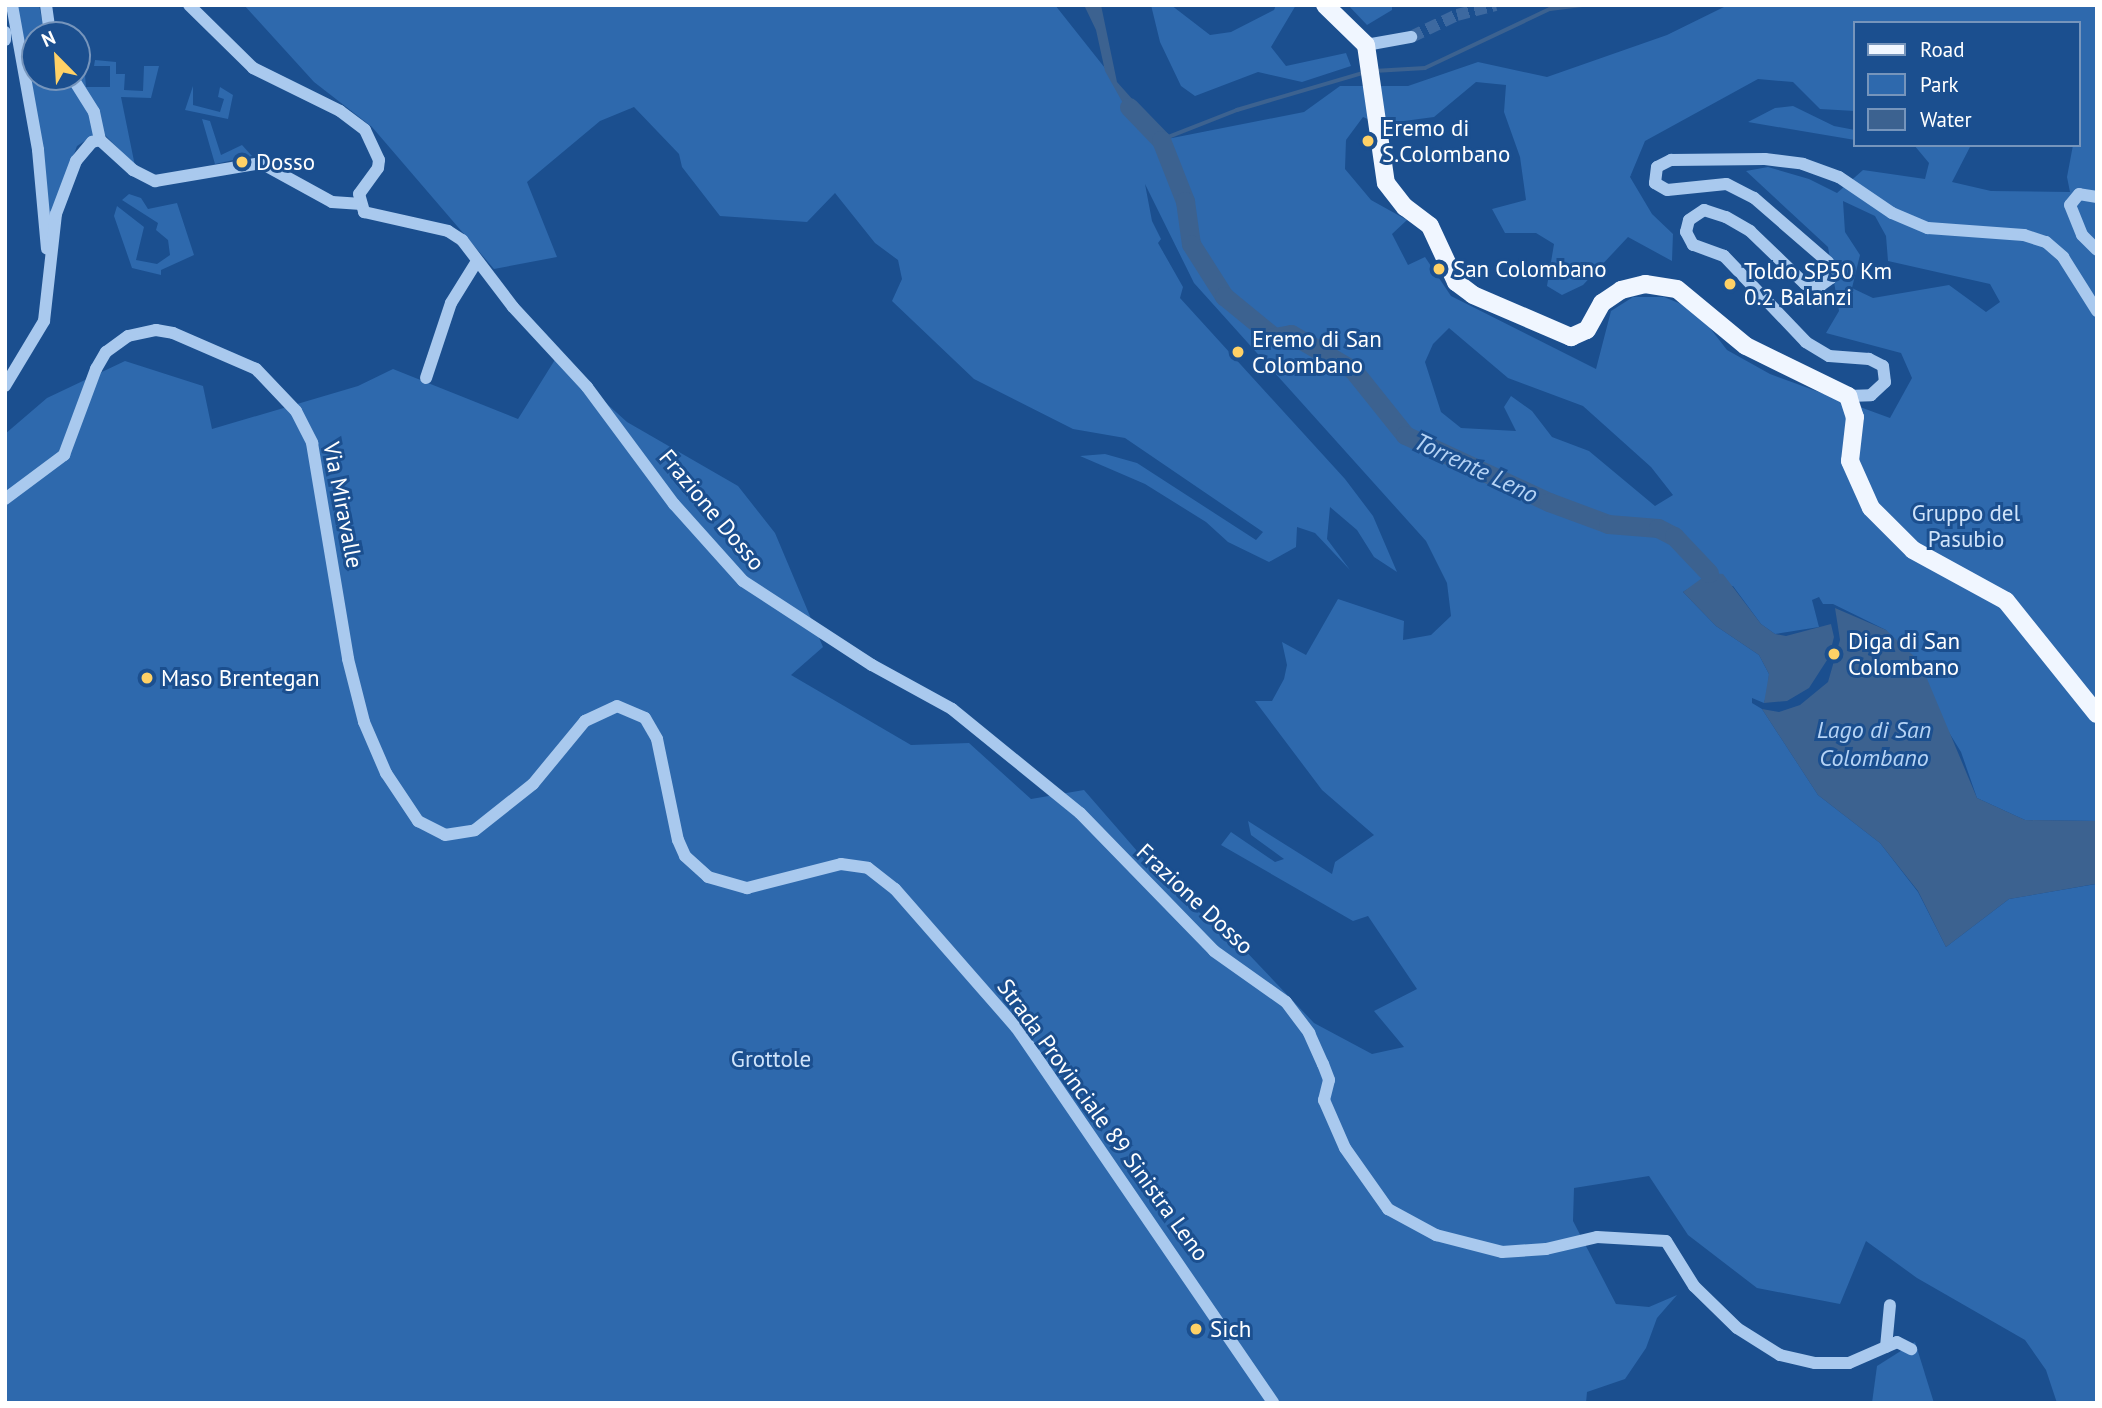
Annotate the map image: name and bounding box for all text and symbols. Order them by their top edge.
north arrow [21,21,91,91]
legend [1854,21,2081,147]
text: N [38,25,59,52]
text: Road [1920,36,1964,63]
text: Park [1920,71,1959,98]
text: Water [1920,106,1972,133]
place label: Eremo di S.Colombano [1382,114,1510,168]
marker: Eremo di S.Colombano [1360,133,1376,149]
place label: Dosso [256,148,315,176]
marker: Dosso [234,154,250,170]
place label: San Colombano [1453,255,1606,283]
place label: Toldo SP50 Km 0.2 Balanzi [1744,257,1892,311]
marker: San Colombano [1431,261,1447,277]
marker: Toldo SP50 Km 0.2 Balanzi [1722,276,1738,292]
place label: Eremo di San Colombano [1252,325,1382,379]
marker: Eremo di San Colombano [1230,344,1246,360]
water label: Torrente Leno [1410,427,1542,509]
street label: Via Miravalle [317,440,369,570]
street label: Frazione Dosso [653,444,771,576]
park label: Gruppo del Pasubio [1912,499,2020,553]
place label: Diga di San Colombano [1848,627,1960,681]
marker: Diga di San Colombano [1826,646,1842,662]
place label: Maso Brentegan [161,664,320,692]
marker: Maso Brentegan [139,670,155,686]
water label: Lago di San Colombano [1817,716,1931,772]
street label: Frazione Dosso [1131,838,1259,960]
street label: Strada Provinciale 89 Sinistra Leno [991,974,1215,1266]
park label: Grottole [731,1045,811,1073]
place label: Sich [1210,1315,1251,1343]
marker: Sich [1188,1321,1204,1337]

